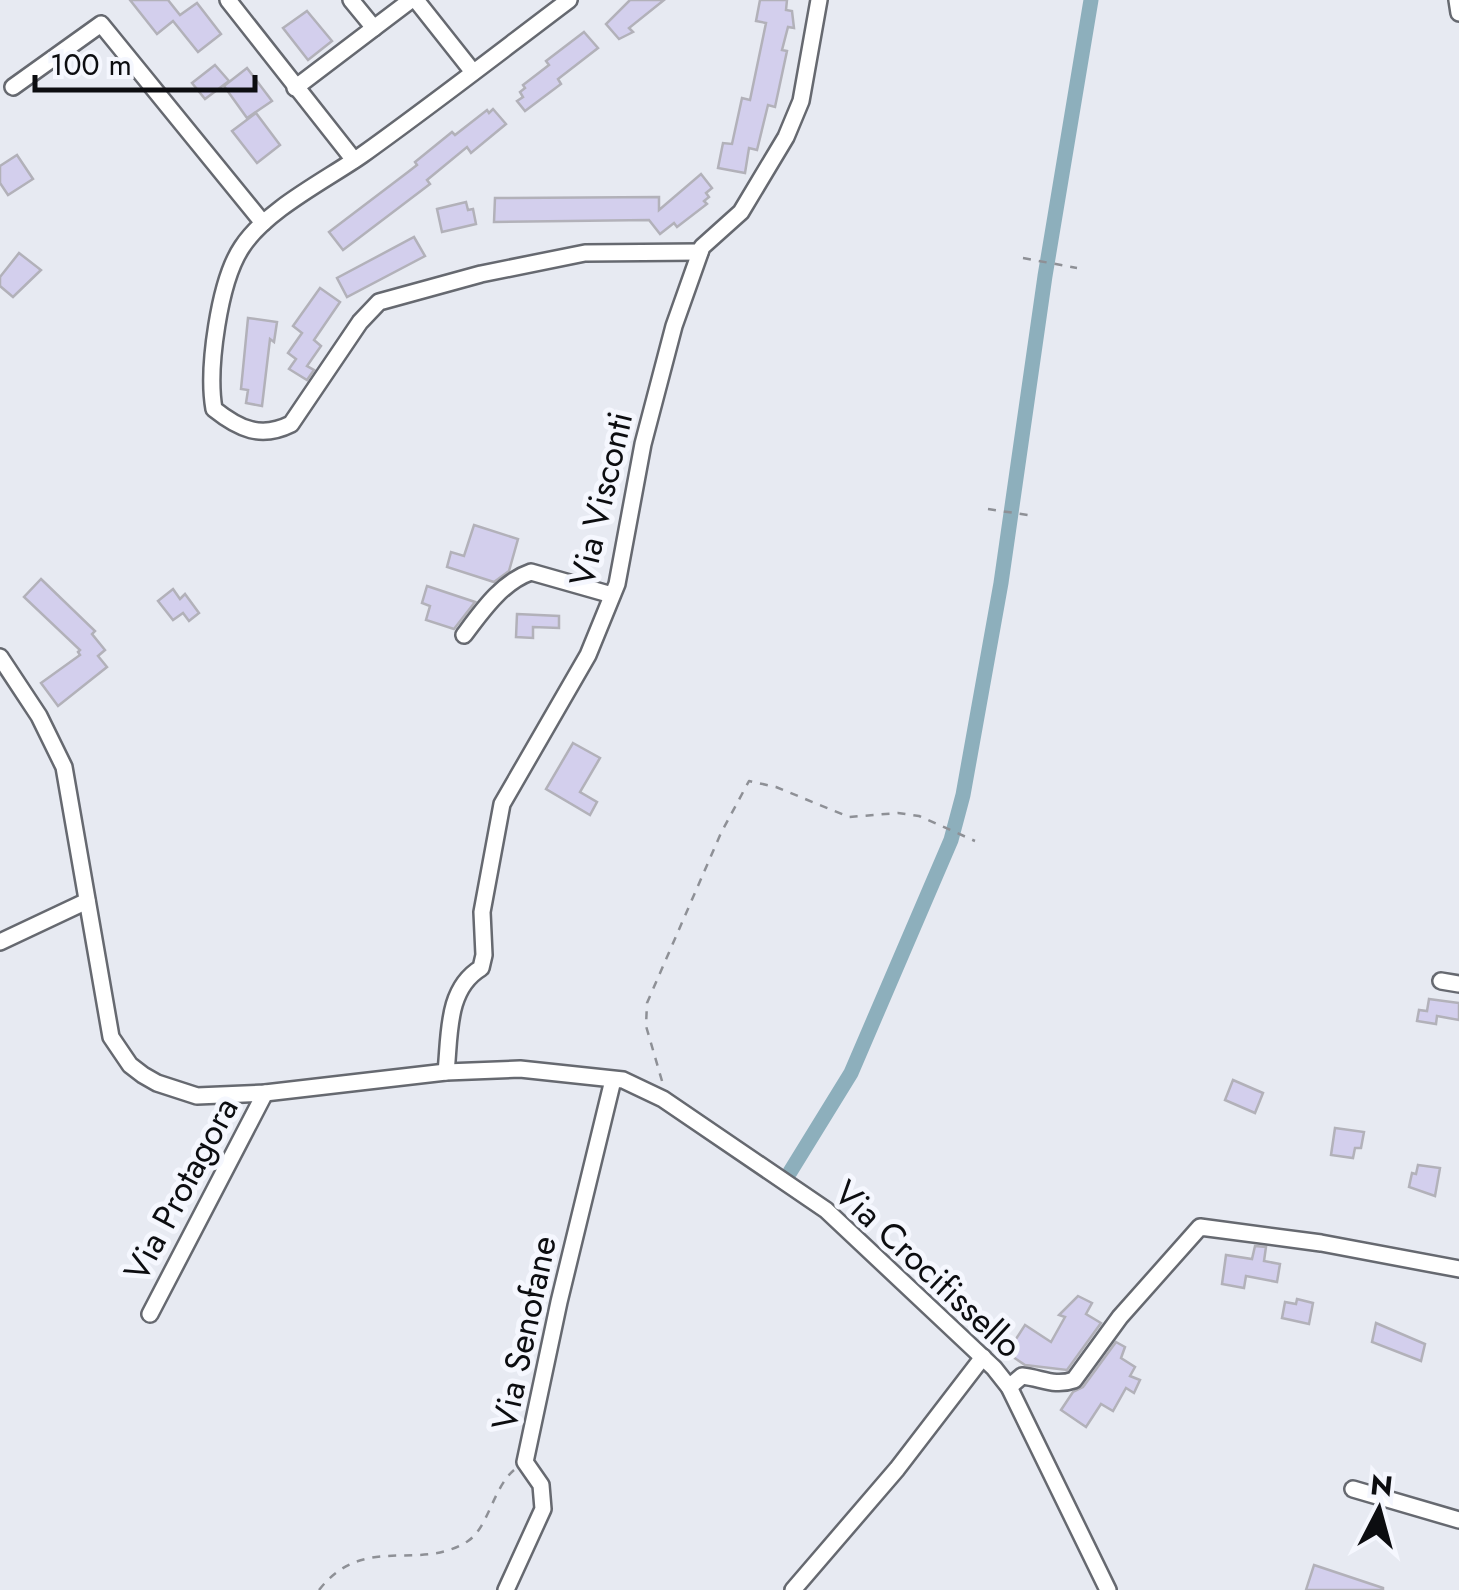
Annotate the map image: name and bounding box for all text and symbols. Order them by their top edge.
scale bar [35,30,255,92]
text: 100 m [50,43,132,86]
street label: Via Visconti [557,407,645,591]
street label: Via Protagora [112,1088,250,1290]
street label: Via Crocifissello [823,1169,1033,1369]
street label: Via Senofane [479,1231,569,1435]
north arrow [1329,1460,1429,1560]
text: N [1368,1464,1395,1507]

